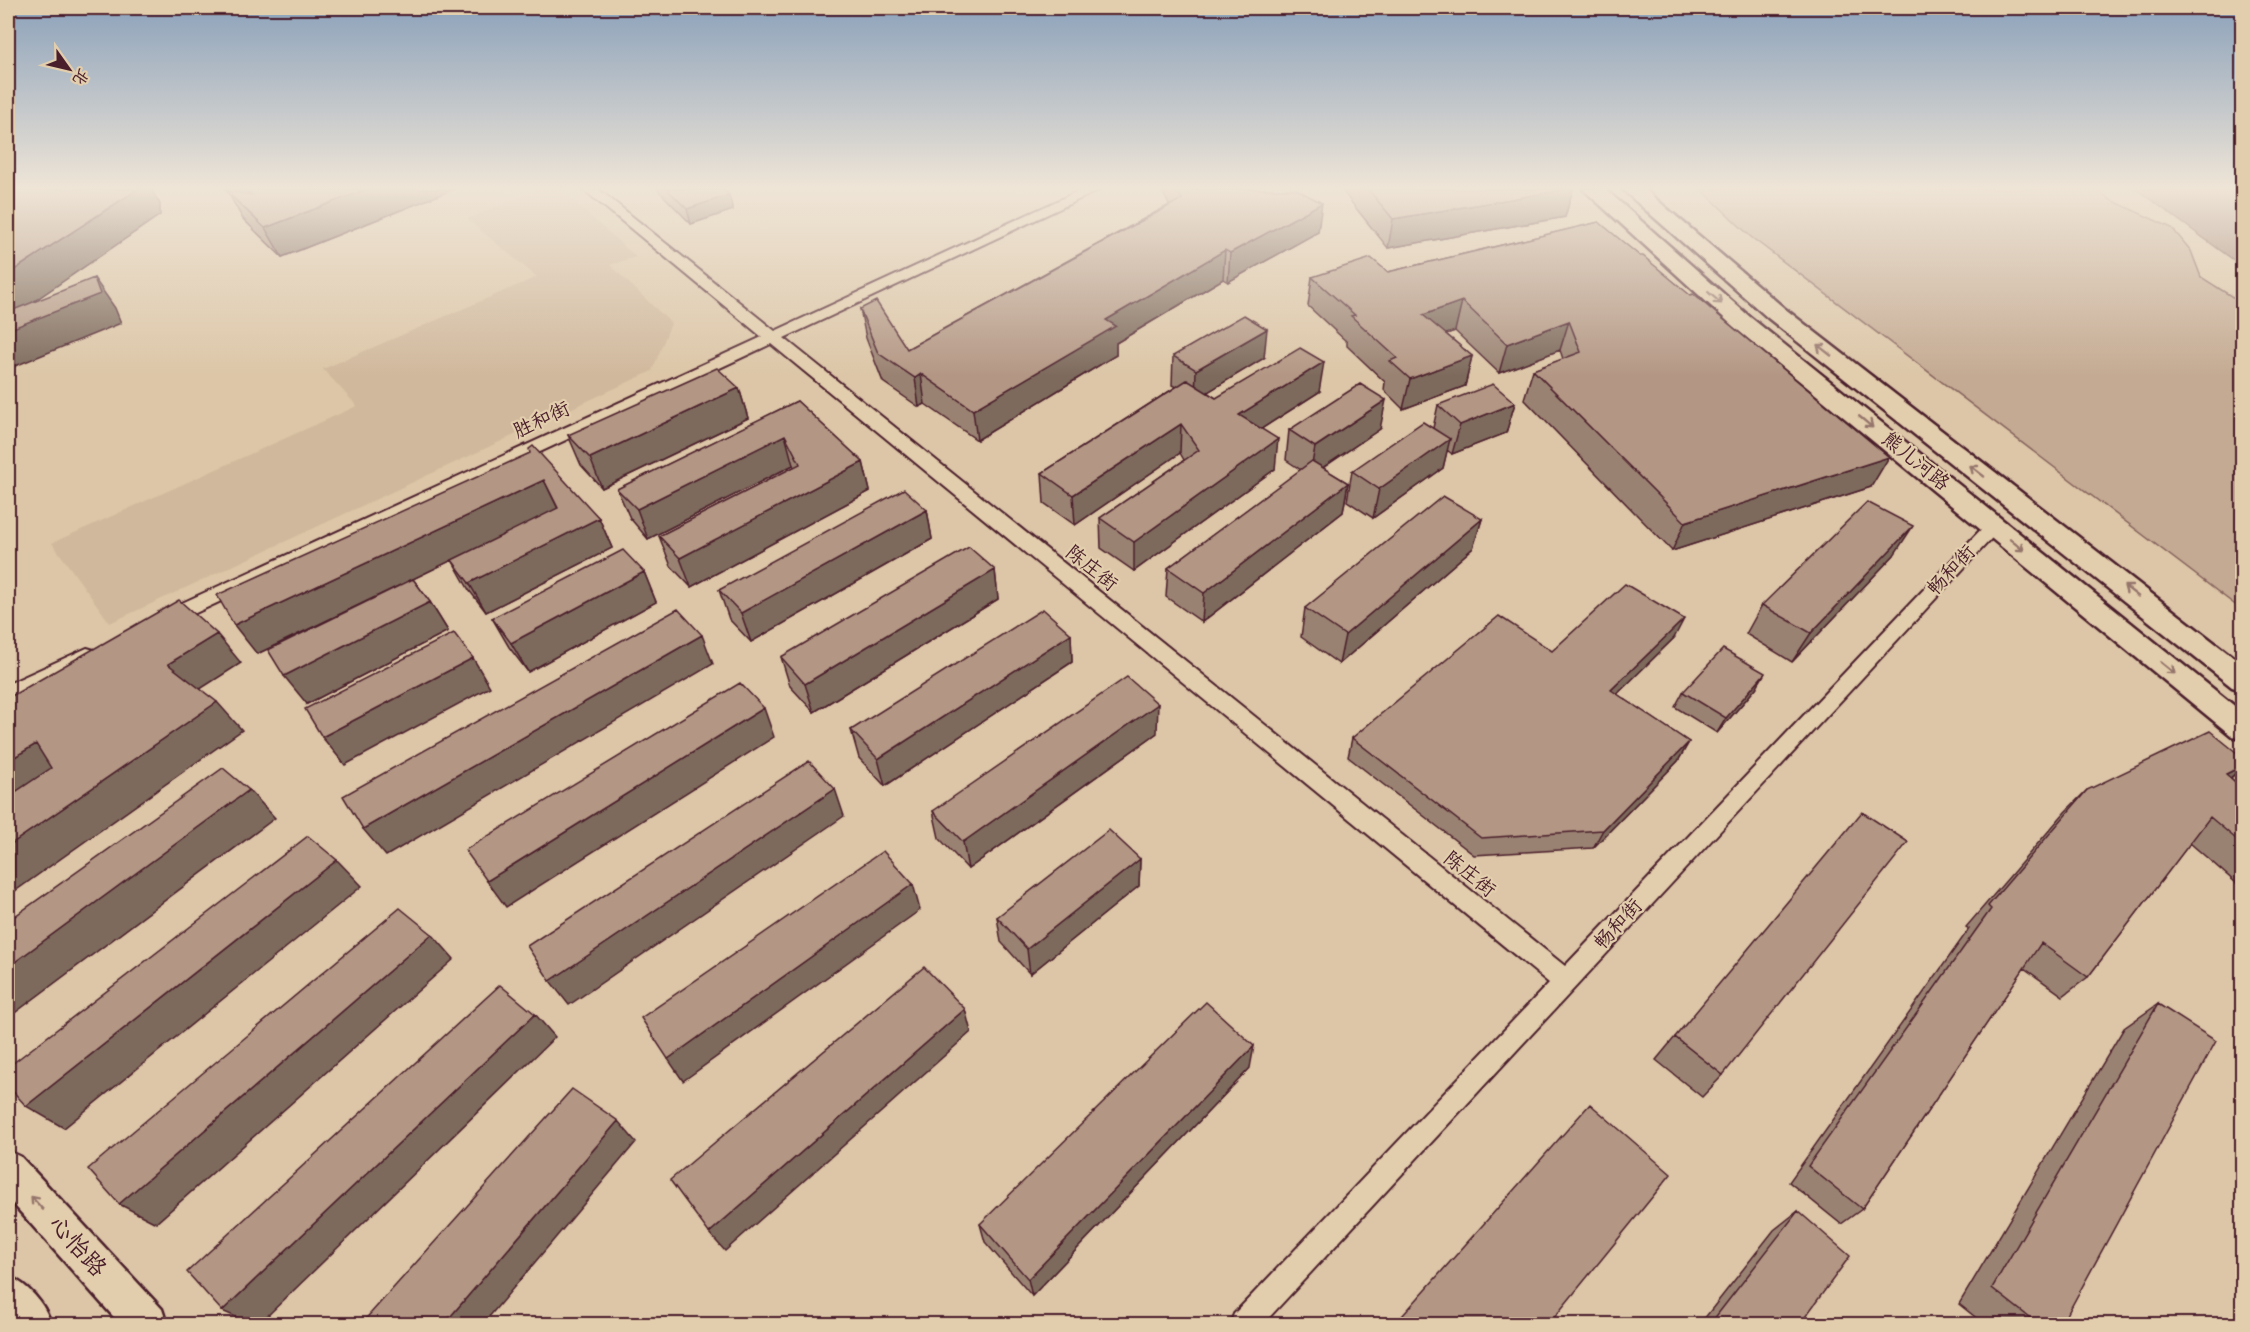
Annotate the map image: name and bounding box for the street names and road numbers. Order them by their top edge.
street label: 胜和街 [508,394,576,448]
street label: 熊儿河路 [1874,424,1957,500]
street label: 陈庄街 [1058,538,1124,600]
street label: 畅和街 [1920,538,1984,604]
street label: 陈庄街 [1436,844,1502,906]
street label: 畅和街 [1587,892,1651,958]
street label: 心怡路 [38,1207,116,1287]

